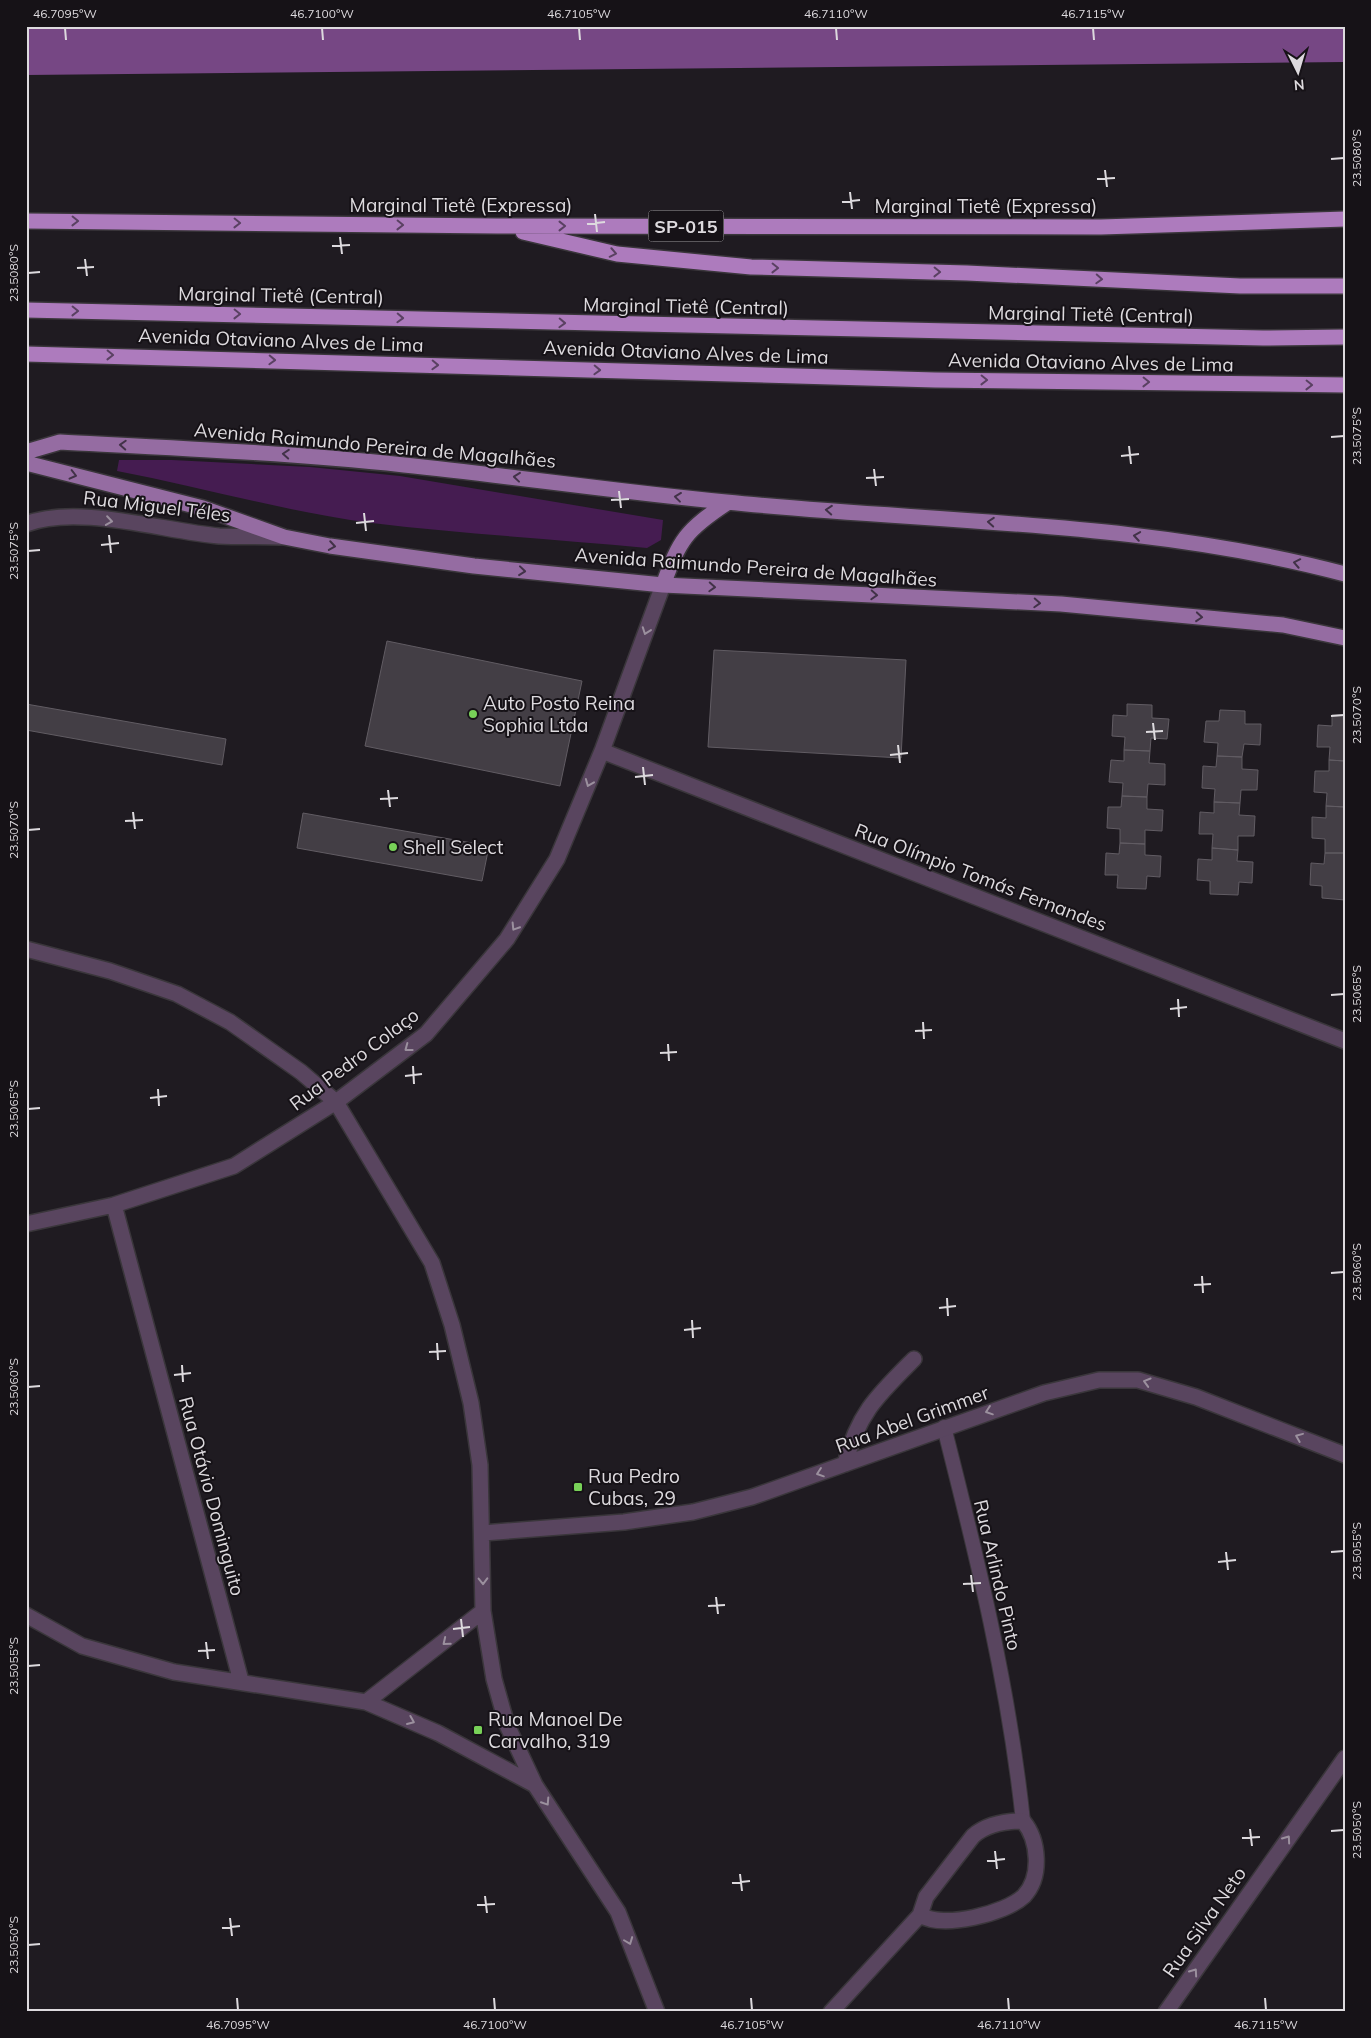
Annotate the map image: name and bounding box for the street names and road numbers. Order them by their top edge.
street label: Marginal Tietê (Expressa) [350,193,572,217]
street label: Marginal Tietê (Expressa) [875,194,1097,218]
road number: SP-015 [648,210,724,242]
street label: Marginal Tietê (Central) [178,281,384,309]
street label: Marginal Tietê (Central) [583,292,789,320]
street label: Marginal Tietê (Central) [988,300,1194,328]
street label: Avenida Otaviano Alves de Lima [138,323,424,357]
street label: Avenida Otaviano Alves de Lima [543,335,829,369]
street label: Avenida Otaviano Alves de Lima [948,348,1234,376]
street label: Avenida Raimundo Pereira de Magalhães [193,417,557,473]
street label: Rua Miguel Téles [82,485,232,527]
street label: Avenida Raimundo Pereira de Magalhães [574,542,938,592]
street label: Rua Olímpio Tomás Fernandes [851,818,1111,936]
street label: Rua Pedro Colaço [285,1003,423,1115]
street label: Rua Abel Grimmer [832,1380,992,1458]
street label: Rua Otávio Dominguito [174,1394,250,1598]
street label: Rua Arlindo Pinto [969,1497,1027,1653]
street label: Rua Silva Neto [1157,1862,1251,1982]

